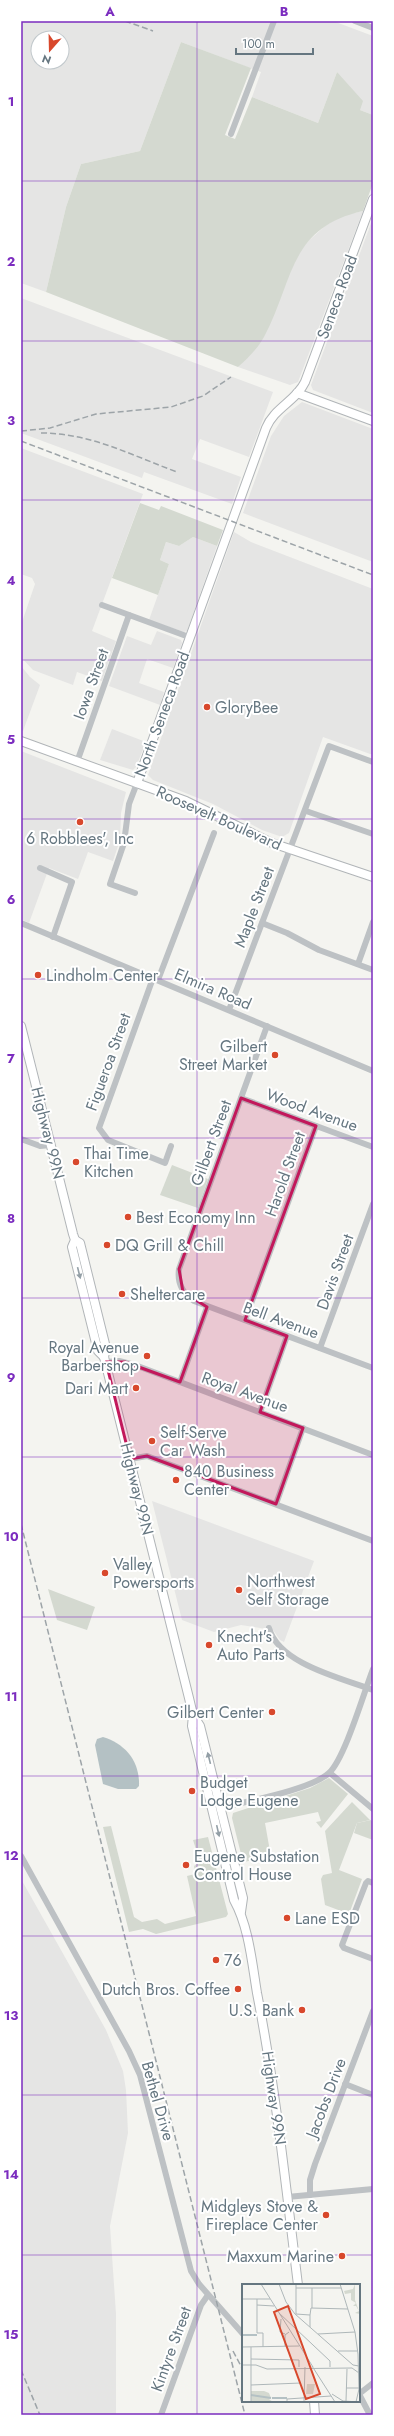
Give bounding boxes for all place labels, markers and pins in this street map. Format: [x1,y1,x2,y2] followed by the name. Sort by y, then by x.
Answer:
[215,696,278,719] place label: GloryBee
[202,702,212,712] marker: GloryBee
[75,817,85,827] marker: 6 Robblees', Inc
[26,827,134,850] place label: 6 Robblees', Inc
[46,964,159,987] place label: Lindholm Center
[33,970,43,980] marker: Lindholm Center
[179,1035,267,1076] place label: Gilbert Street Market
[270,1050,280,1060] marker: Gilbert Street Market
[84,1142,149,1183] place label: Thai Time Kitchen
[71,1157,81,1167] marker: Thai Time Kitchen
[136,1206,256,1229] place label: Best Economy Inn
[123,1212,133,1222] marker: Best Economy Inn
[115,1234,224,1257] place label: DQ Grill & Chill
[102,1240,112,1250] marker: DQ Grill & Chill
[130,1283,205,1306] place label: Sheltercare
[117,1289,127,1299] marker: Sheltercare
[48,1336,139,1377] place label: Royal Avenue Barbershop
[142,1351,152,1361] marker: Royal Avenue Barbershop
[65,1377,128,1400] place label: Dari Mart
[131,1383,141,1393] marker: Dari Mart
[160,1421,227,1462] place label: Self-Serve Car Wash
[147,1436,157,1446] marker: Self-Serve Car Wash
[184,1460,274,1501] place label: 840 Business Center
[171,1475,181,1485] marker: 840 Business Center
[113,1553,194,1594] place label: Valley Powersports
[100,1568,110,1578] marker: Valley Powersports
[247,1570,329,1611] place label: Northwest Self Storage
[234,1585,244,1595] marker: Northwest Self Storage
[217,1625,285,1666] place label: Knecht's Auto Parts
[204,1640,214,1650] marker: Knecht's Auto Parts
[167,1701,265,1724] place label: Gilbert Center
[267,1707,277,1717] marker: Gilbert Center
[200,1771,298,1812] place label: Budget Lodge Eugene
[187,1786,197,1796] marker: Budget Lodge Eugene
[194,1845,319,1886] place label: Eugene Substation Control House
[181,1860,191,1870] marker: Eugene Substation Control House
[295,1907,360,1930] place label: Lane ESD
[282,1913,292,1923] marker: Lane ESD
[224,1949,242,1972] place label: 76
[211,1955,221,1965] marker: 76
[102,1978,230,2001] place label: Dutch Bros. Coffee
[233,1984,243,1994] marker: Dutch Bros. Coffee
[229,1999,295,2022] place label: U.S. Bank
[297,2005,307,2015] marker: U.S. Bank
[201,2195,318,2236] place label: Midgleys Stove & Fireplace Center
[321,2210,331,2220] marker: Midgleys Stove & Fireplace Center
[227,2245,334,2268] place label: Maxxum Marine
[337,2251,347,2261] marker: Maxxum Marine

